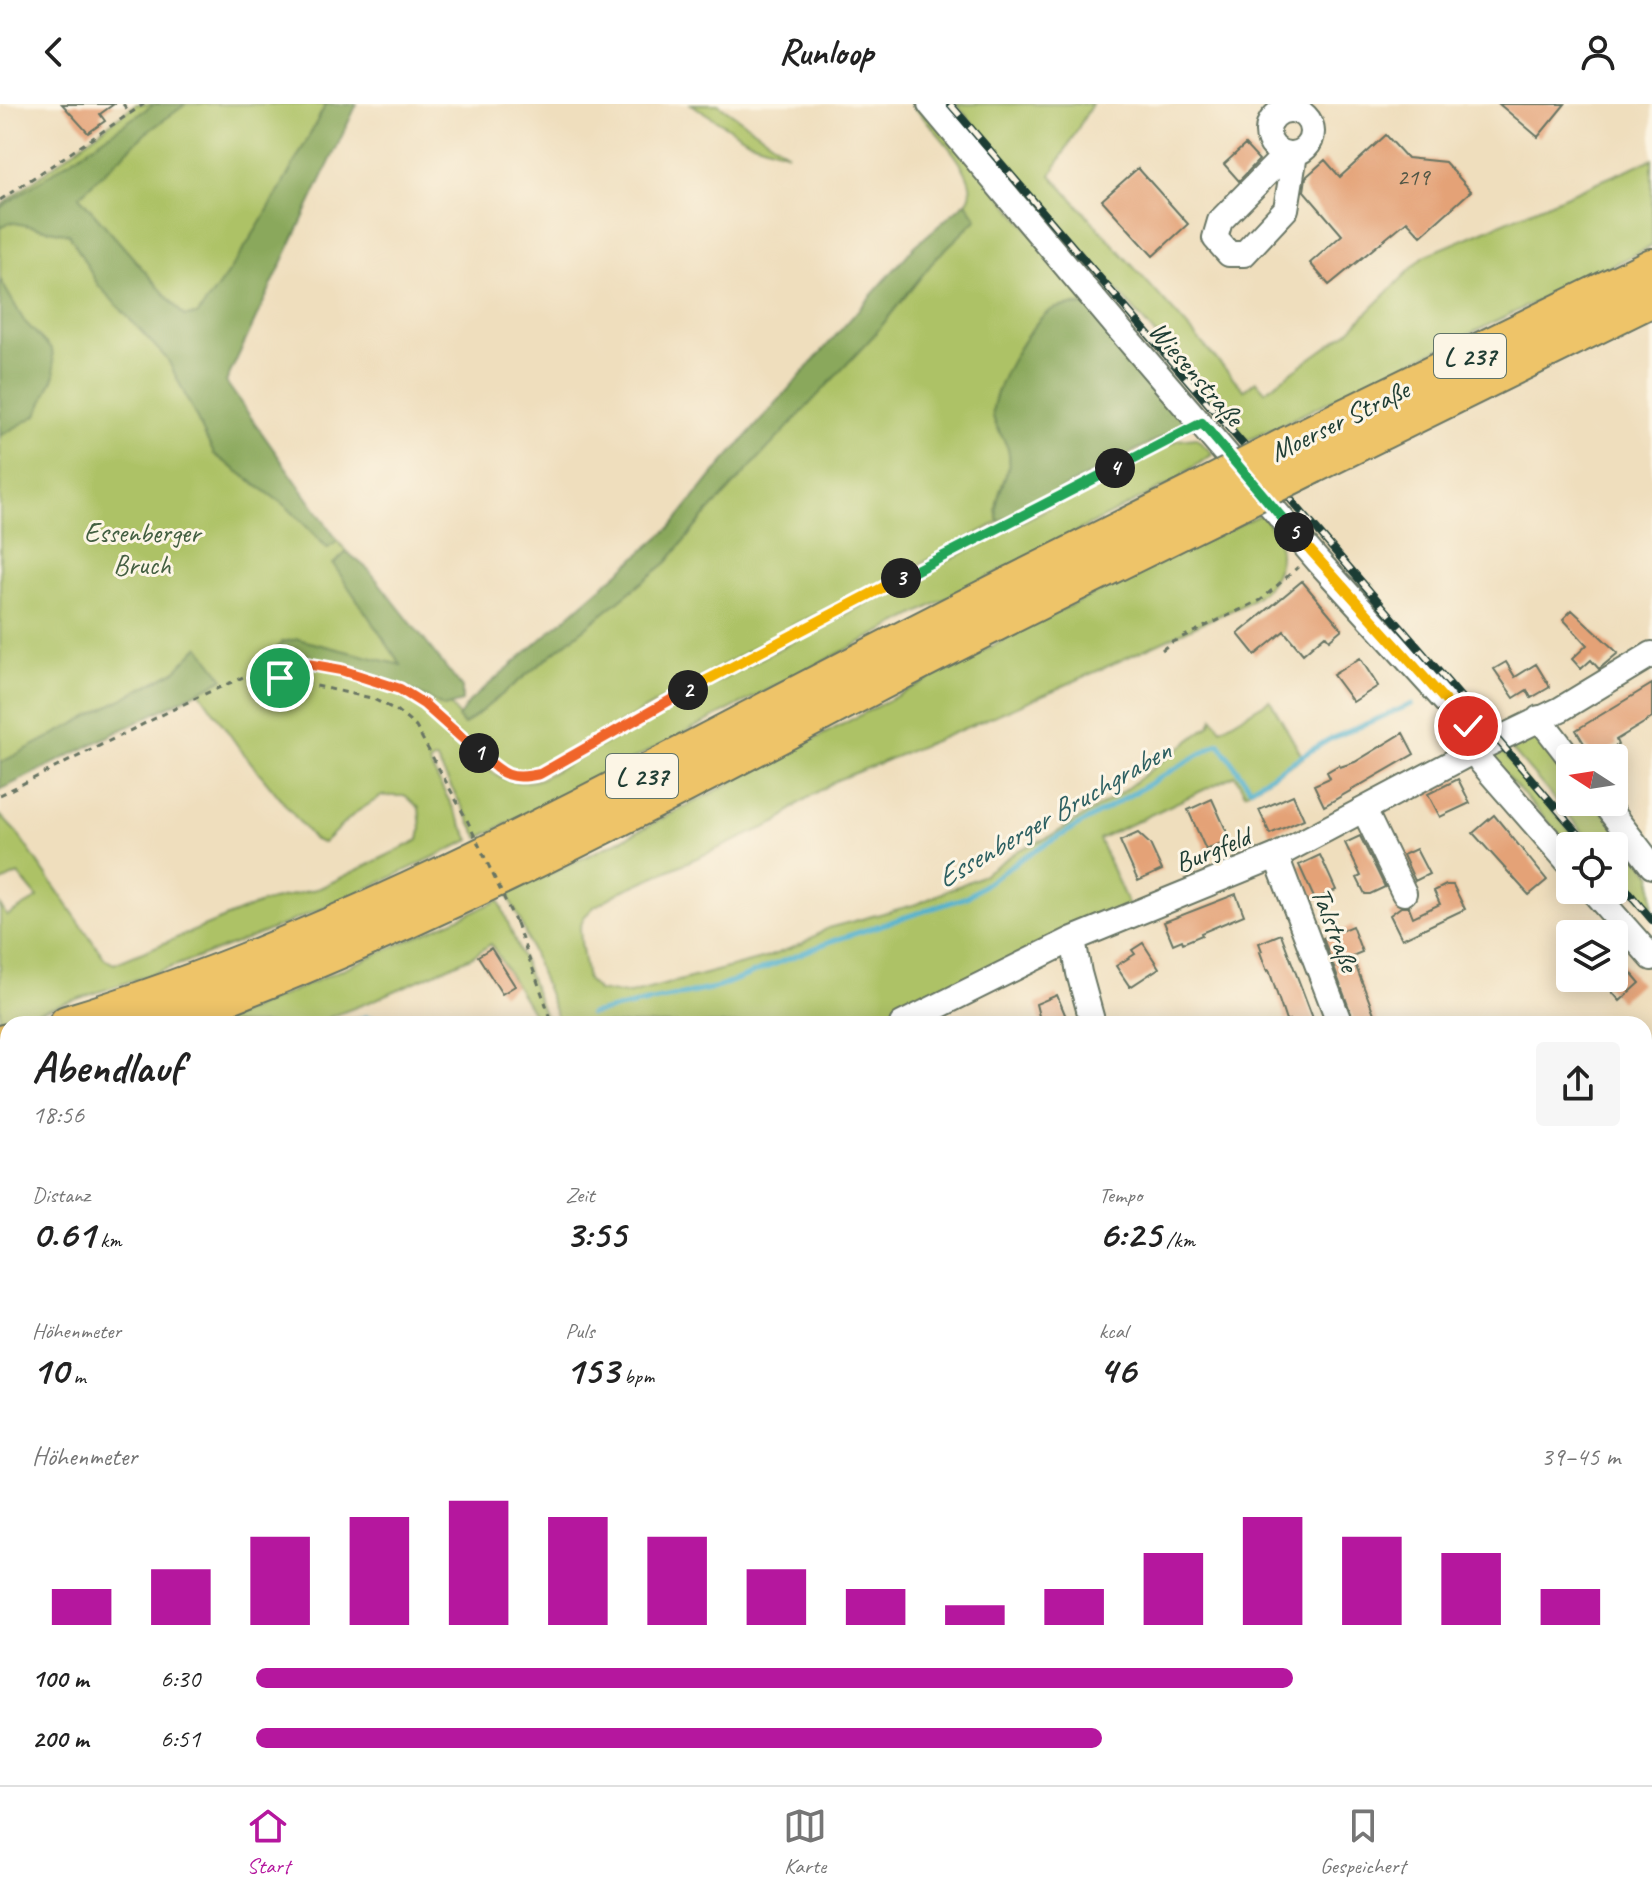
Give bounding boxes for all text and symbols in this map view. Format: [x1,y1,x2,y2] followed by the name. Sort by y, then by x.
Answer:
[779,29,873,75] text: Runloop
[32,30,76,74] icon: back
[1576,30,1620,74] icon: person
[1397,162,1431,192] house number: 219
[1141,314,1253,435] street label: Wiesenstraße
[1434,334,1506,378] road number: L 237
[1264,371,1416,469] street label: Moerser Straße
[1095,448,1135,488] pin: 4
[1110,454,1120,482] text: 4
[1274,512,1314,552] pin: 5
[84,515,203,582] park label: Essenberger Bruch
[1289,518,1299,546] text: 5
[881,558,921,598] pin: 3
[896,564,906,592] text: 3
[246,644,314,712] pin
[258,656,302,700] icon: arrive
[668,670,708,710] pin: 2
[683,676,693,704] text: 2
[1434,692,1502,760] pin
[1446,704,1490,748] icon: check
[929,730,1179,896] water label: Essenberger Bruchgraben
[459,733,499,773] pin: 1
[474,739,484,767] text: 1
[1556,744,1628,816] north arrow
[1556,744,1628,992] map controls
[606,754,678,798] road number: L 237
[1170,817,1259,880] street label: Burgfeld
[1556,832,1628,904] button: locate
[1303,882,1368,978] street label: Talstraße
[1556,920,1628,992] button: layers
[32,1040,182,1095] text: Abendlauf
[1536,1042,1620,1126] button: share
[32,1098,84,1131] text: 18:56
[32,1181,90,1209] text: Distanz
[565,1181,594,1209] text: Zeit
[1099,1181,1142,1209] text: Tempo
[32,1209,95,1259] text: 0.61
[565,1209,626,1259] text: 3:55
[1099,1209,1161,1259] text: 6:25
[95,1226,122,1254] text: km
[1161,1226,1195,1254] text: /km
[32,1317,121,1345] text: Höhenmeter
[565,1317,594,1345] text: Puls
[1099,1317,1128,1345] text: kcal
[32,1345,68,1395] text: 10
[565,1345,619,1395] text: 153
[1099,1345,1136,1395] text: 46
[68,1362,86,1390] text: m
[619,1362,654,1390] text: bpm
[32,1440,137,1473] text: Höhenmeter
[1541,1440,1620,1473] text: 39–45 m
[32,1662,88,1695] text: 100 m
[160,1662,200,1695] text: 6:30
[32,1722,88,1755] text: 200 m
[160,1722,200,1755] text: 6:51
[246,1804,290,1880] tab: Start
[783,1804,827,1880] tab: Karte
[1320,1804,1406,1880] tab: Gespeichert

